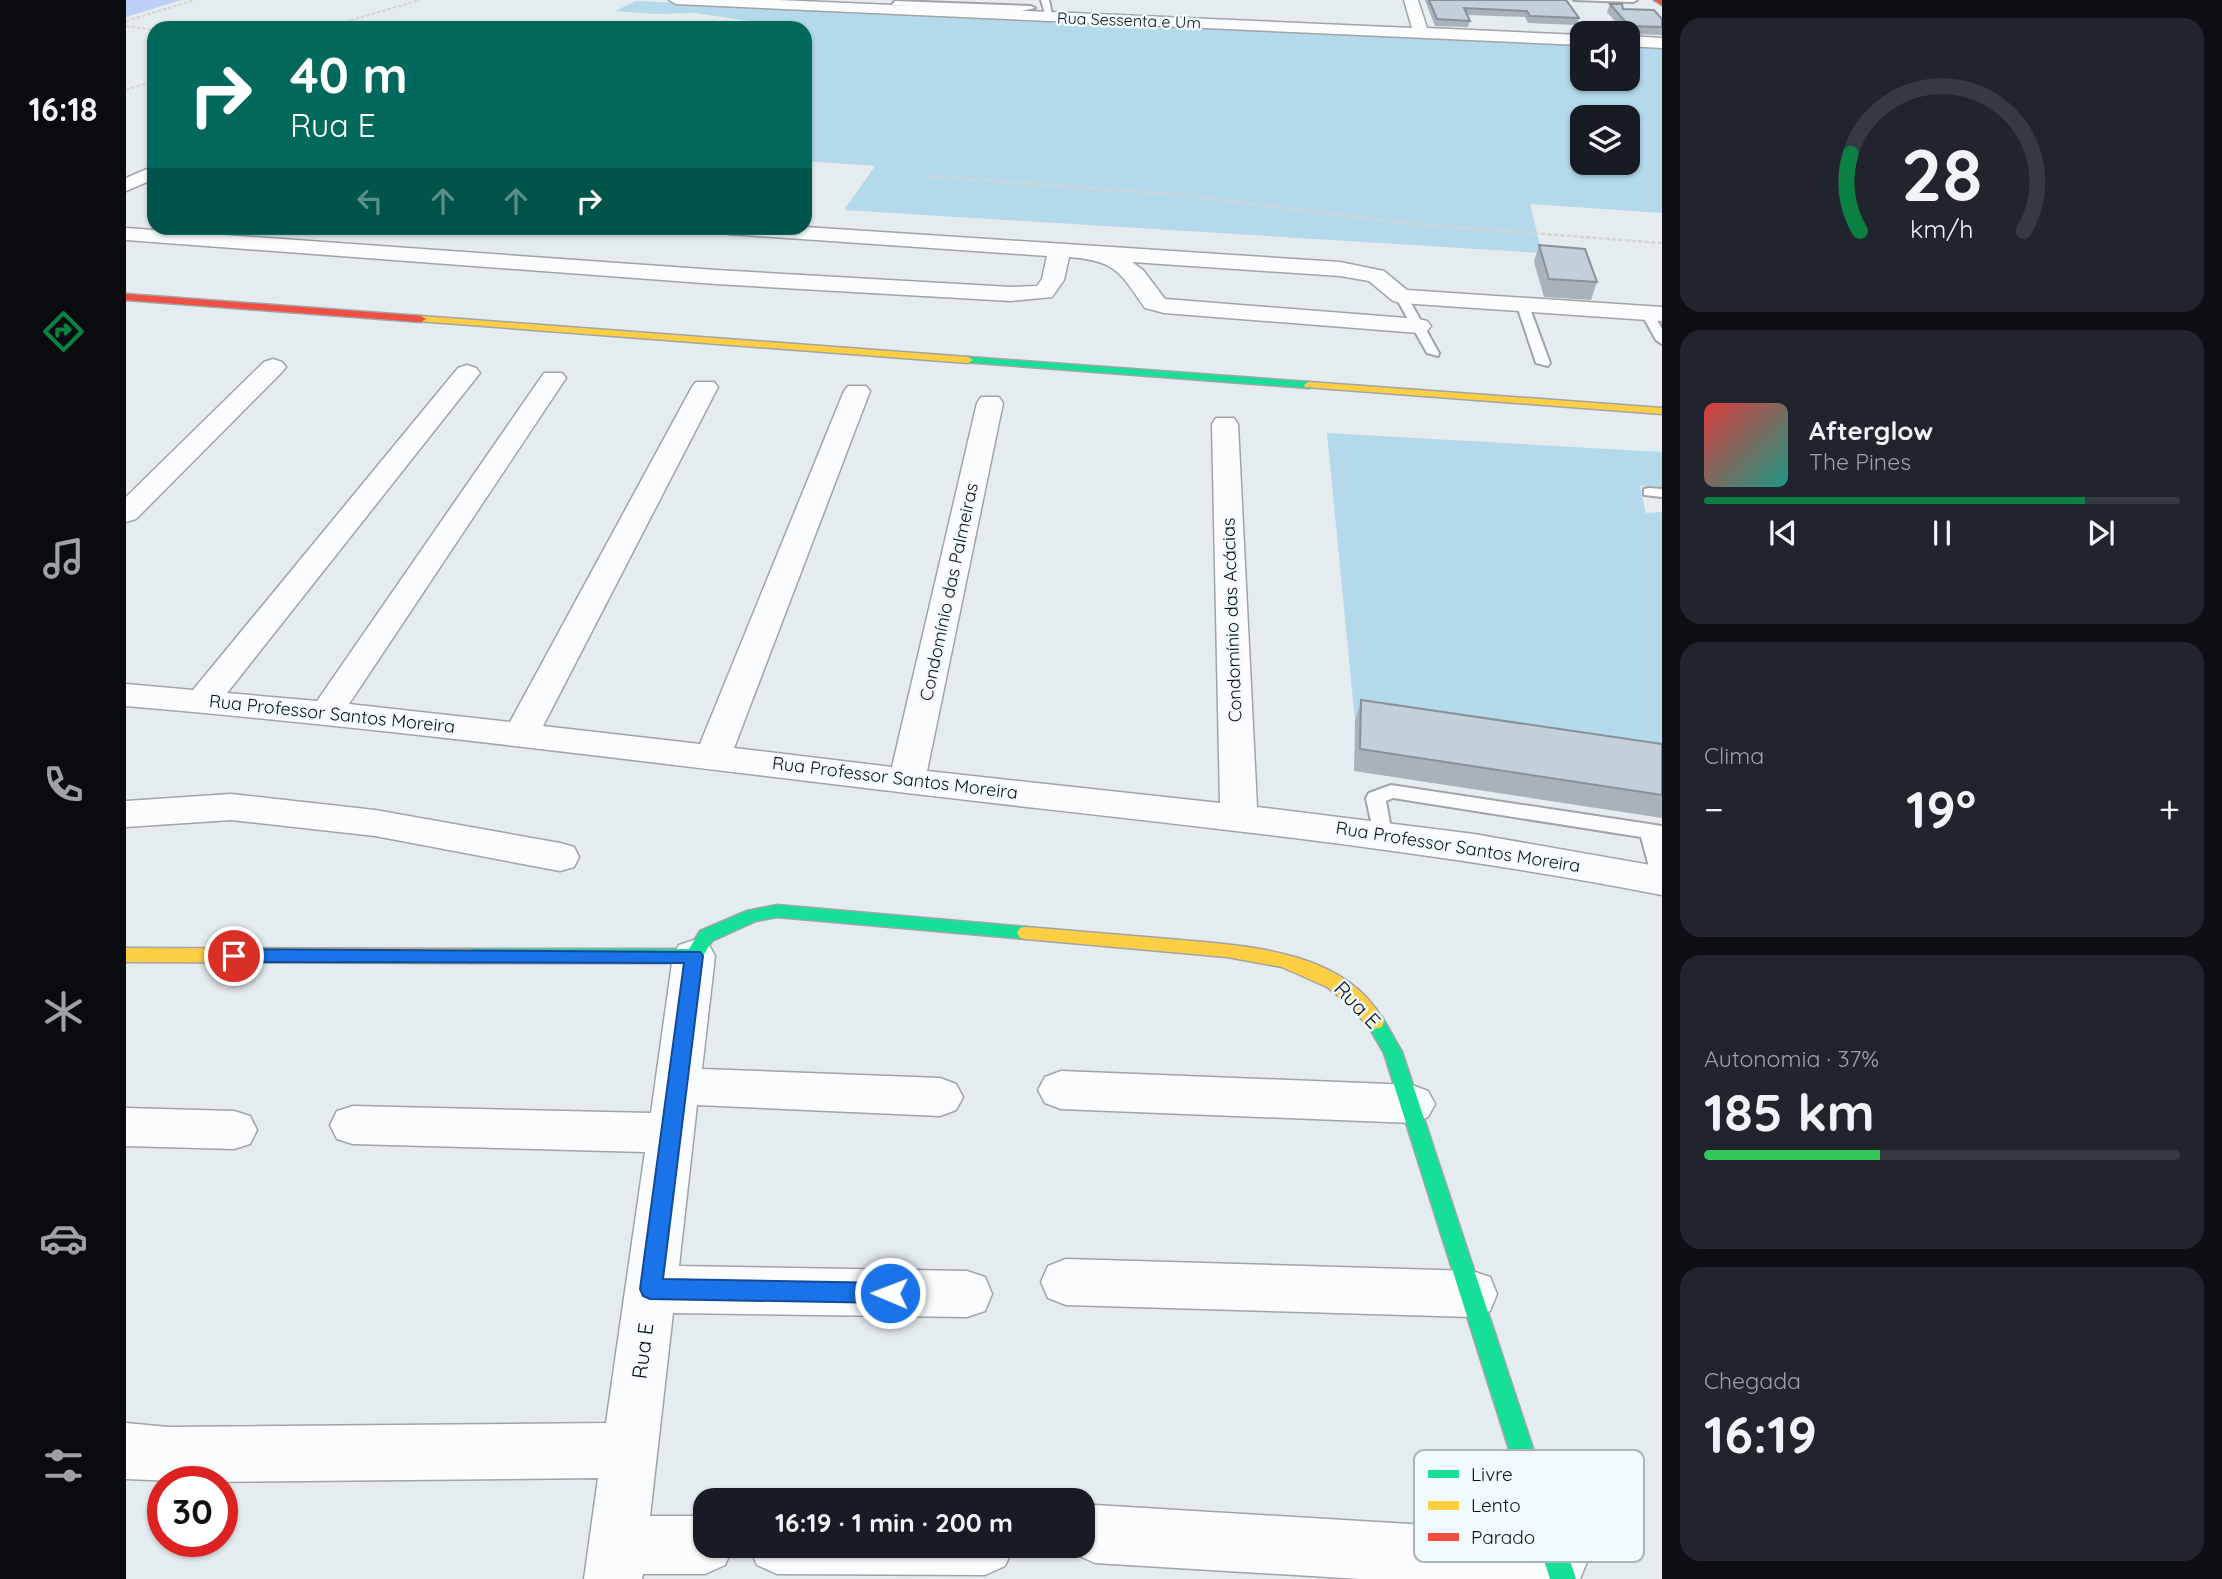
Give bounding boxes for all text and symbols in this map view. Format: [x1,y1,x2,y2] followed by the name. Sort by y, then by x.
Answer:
[1057,7,1201,33] street label: Rua Sessenta e Um
[1570,21,1640,175] map controls
[1570,21,1640,91] button: sound
[290,44,408,105] text: 40 m
[175,49,266,140] icon: right
[29,89,97,129] text: 16:18
[290,105,376,145] text: Rua E
[1570,105,1640,175] button: layers
[1901,128,1983,219] text: 28
[351,182,389,220] icon: left
[424,182,462,220] icon: ahead
[497,182,535,220] icon: ahead
[570,182,608,220] icon: right
[1910,213,1974,244] text: km/h
[39,307,88,356] icon: directions
[1809,414,1933,447] text: Afterglow
[1809,447,1911,476] text: The Pines
[914,481,983,703] street label: Condomínio das Palmeiras
[1764,514,1802,552] icon: previous
[1923,514,1961,552] icon: pause
[2082,514,2120,552] icon: next
[1216,517,1247,723] street label: Condomínio das Acácias
[39,534,88,583] icon: music
[208,689,456,738] street label: Rua Professor Santos Moreira
[1704,741,1764,770] text: Clima
[771,751,1019,804] street label: Rua Professor Santos Moreira
[39,760,88,809] icon: phone
[1906,776,1976,841] text: 19°
[1704,785,1724,833] text: −
[2159,785,2180,833] text: +
[1334,816,1582,877] street label: Rua Professor Santos Moreira
[204,926,264,986] pin
[215,937,253,975] icon: arrive
[1329,975,1387,1034] street label: Rua E
[39,987,88,1036] icon: climate
[1704,1044,1879,1073] text: Autonomia · 37%
[1704,1079,1875,1144] text: 185 km
[39,1214,88,1263] icon: car
[853,1256,927,1330] position arrow
[626,1321,658,1380] street label: Rua E
[1704,1366,1801,1395] text: Chegada
[1704,1401,1817,1466] text: 16:19
[39,1441,88,1490] icon: filters
[1414,1450,1644,1562] legend
[1471,1462,1513,1486] text: Livre
[147,1466,238,1557] speed limit sign: 30
[1471,1493,1521,1517] text: Lento
[775,1506,1013,1539] text: 16:19 · 1 min · 200 m
[1471,1525,1535,1549] text: Parado

